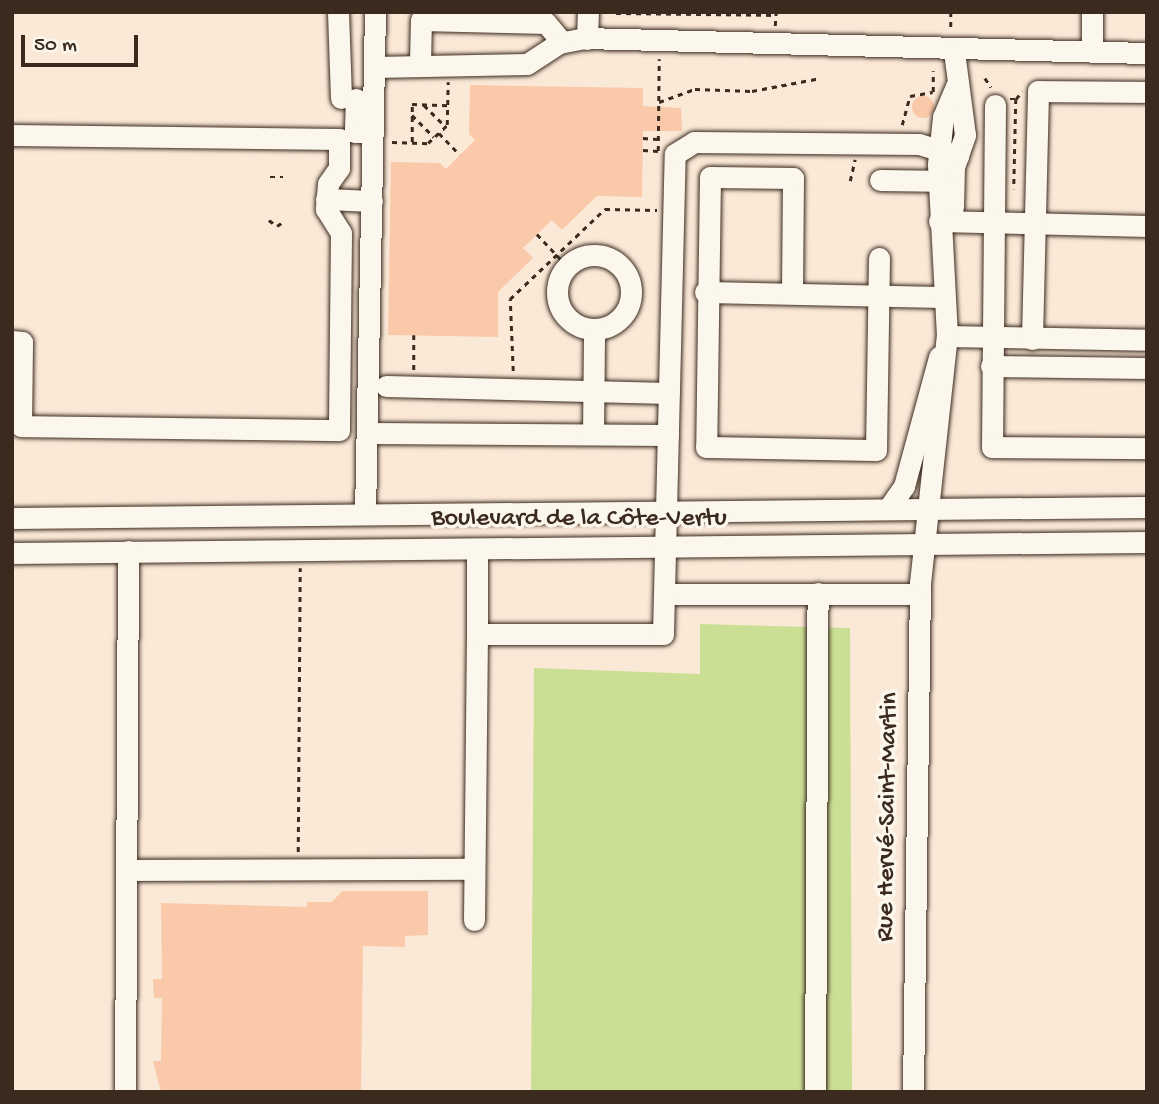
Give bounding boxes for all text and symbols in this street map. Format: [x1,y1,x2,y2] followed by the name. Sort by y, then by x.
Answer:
[24,21,142,65] scale bar
[34,34,77,59] text: 50 m
[431,504,727,536] street label: Boulevard de la Côte-Vertu
[871,692,907,942] street label: Rue Hervé-Saint-Martin

